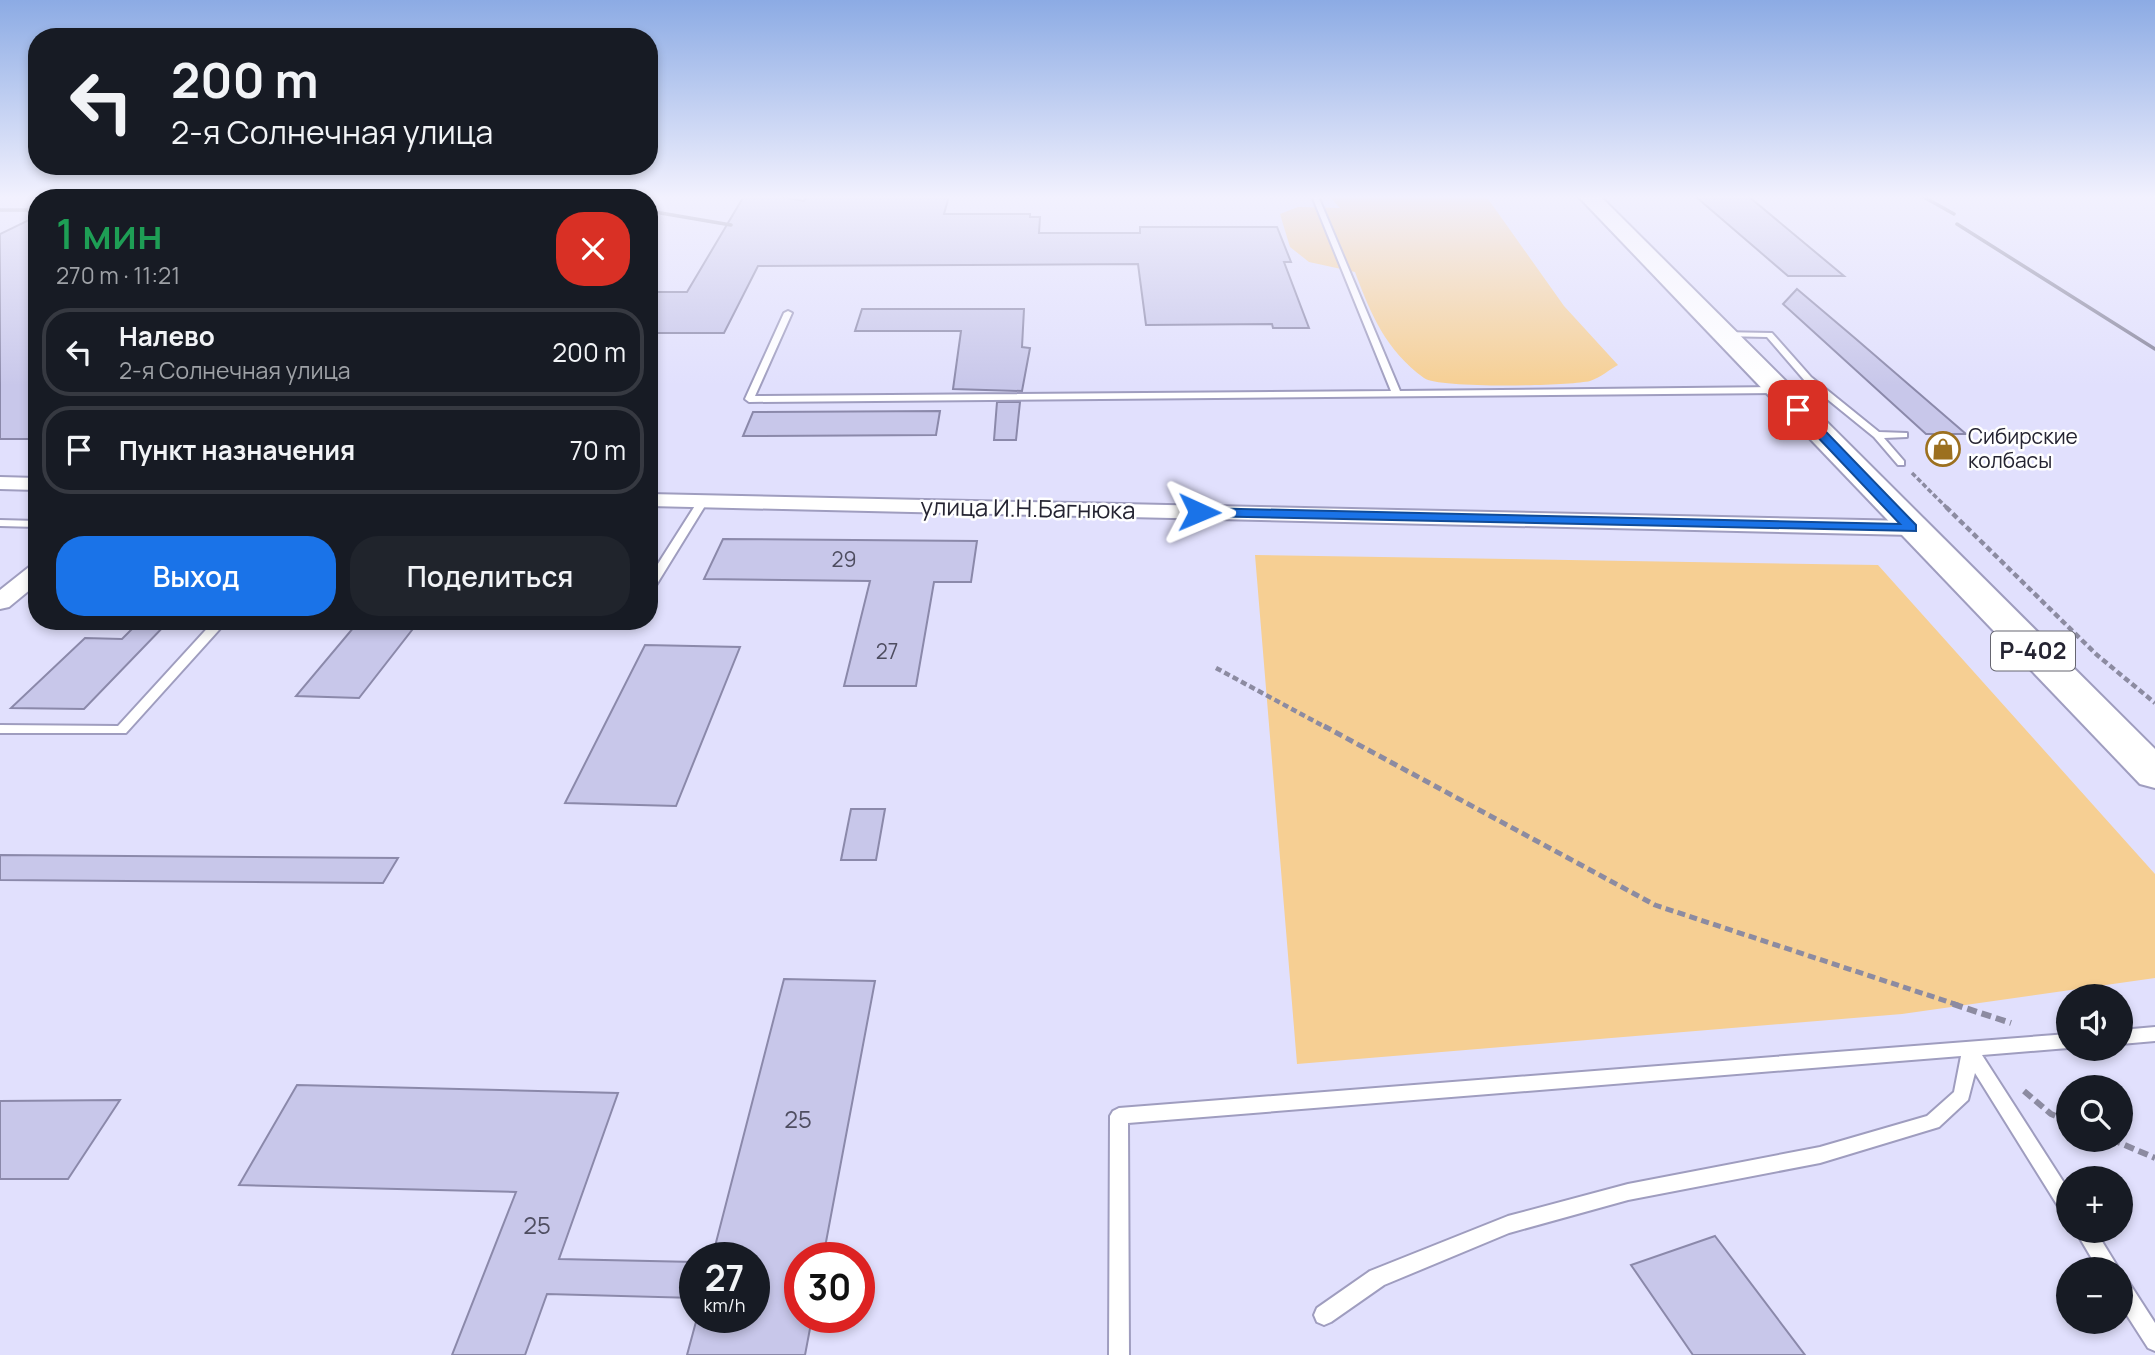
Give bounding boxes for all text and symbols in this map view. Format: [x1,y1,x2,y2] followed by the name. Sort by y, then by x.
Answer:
[171,46,319,113] text: 200 m
[56,56,147,147] icon: left
[171,110,493,154] text: 2-я Солнечная улица
[56,204,163,262] text: 1 мин
[556,212,630,286] button: close
[56,259,180,291] text: 270 m · 11:21
[119,318,215,354] text: Налево
[60,333,98,371] icon: left
[552,334,626,370] text: 200 m
[119,354,351,386] text: 2-я Солнечная улица
[1768,380,1828,440] pin
[1779,391,1817,429] icon: arrive
[1968,422,2078,474] place label: Сибирские колбасы
[1924,430,1962,468] shop icon: Сибирские колбасы
[60,431,98,469] icon: arrive
[119,432,355,468] text: Пункт назначения
[570,432,626,468] text: 70 m
[1162,475,1236,549] position arrow
[920,489,1136,526] street label: улица И.Н.Багнюка
[56,536,336,616] button: Выход
[350,536,630,616] button: Поделиться
[831,545,857,573] house number: 29
[1991,632,2075,670] road number: Р-402
[876,637,898,665] house number: 27
[2056,984,2133,1334] map controls
[2056,984,2133,1061] button: sound
[2056,1075,2133,1152] button: search
[784,1102,812,1135] house number: 25
[2056,1166,2133,1243] button: +
[523,1208,551,1241] house number: 25
[784,1242,875,1333] speed limit sign: 30
[705,1254,744,1302] text: 27
[2056,1257,2133,1334] button: −
[704,1293,745,1317] text: km/h

